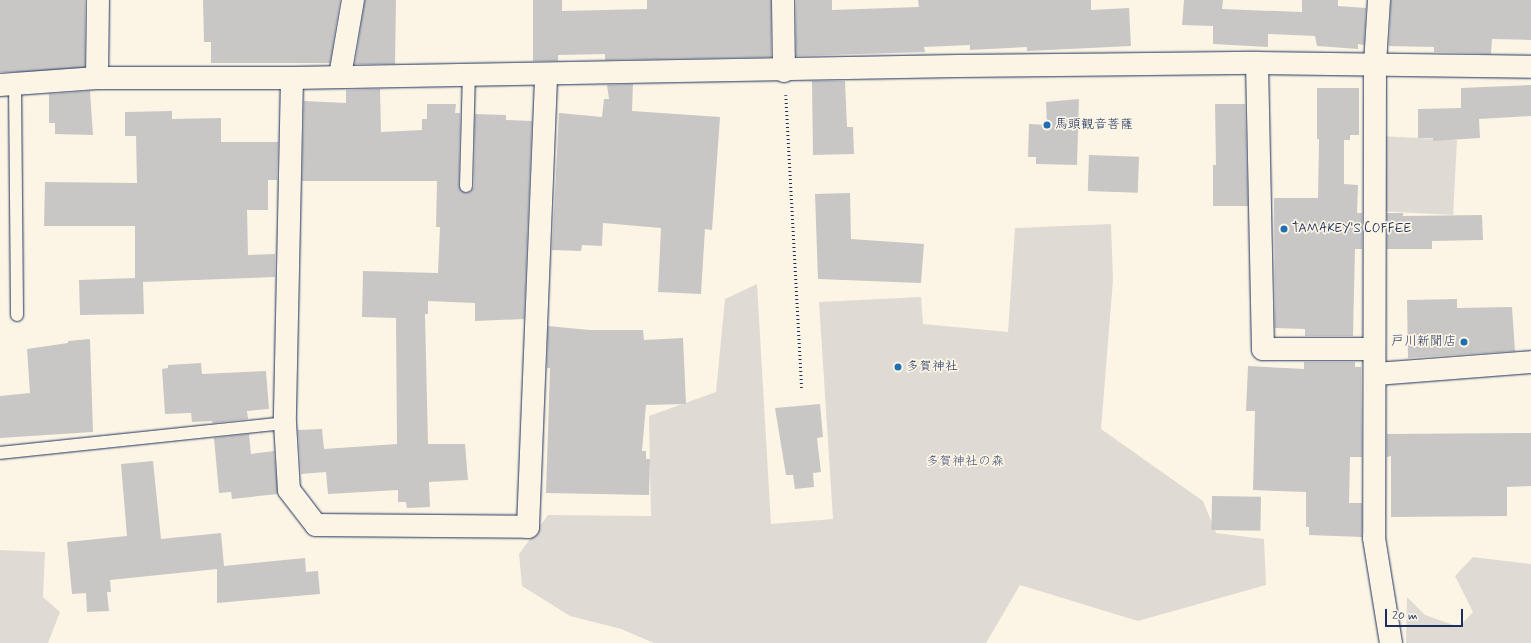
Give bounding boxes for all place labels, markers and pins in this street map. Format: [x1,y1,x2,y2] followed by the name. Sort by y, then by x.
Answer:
[1055,117,1133,133] place label: 馬頭観音菩薩
[1042,120,1052,130] marker: 馬頭観音菩薩
[1292,221,1413,237] place label: TAMAKEY'S COFFEE
[1279,224,1289,234] marker: TAMAKEY'S COFFEE
[1391,334,1456,350] place label: 戸川新聞店
[1459,337,1469,347] marker: 戸川新聞店
[906,359,958,375] place label: 多賀神社
[893,362,903,372] marker: 多賀神社

